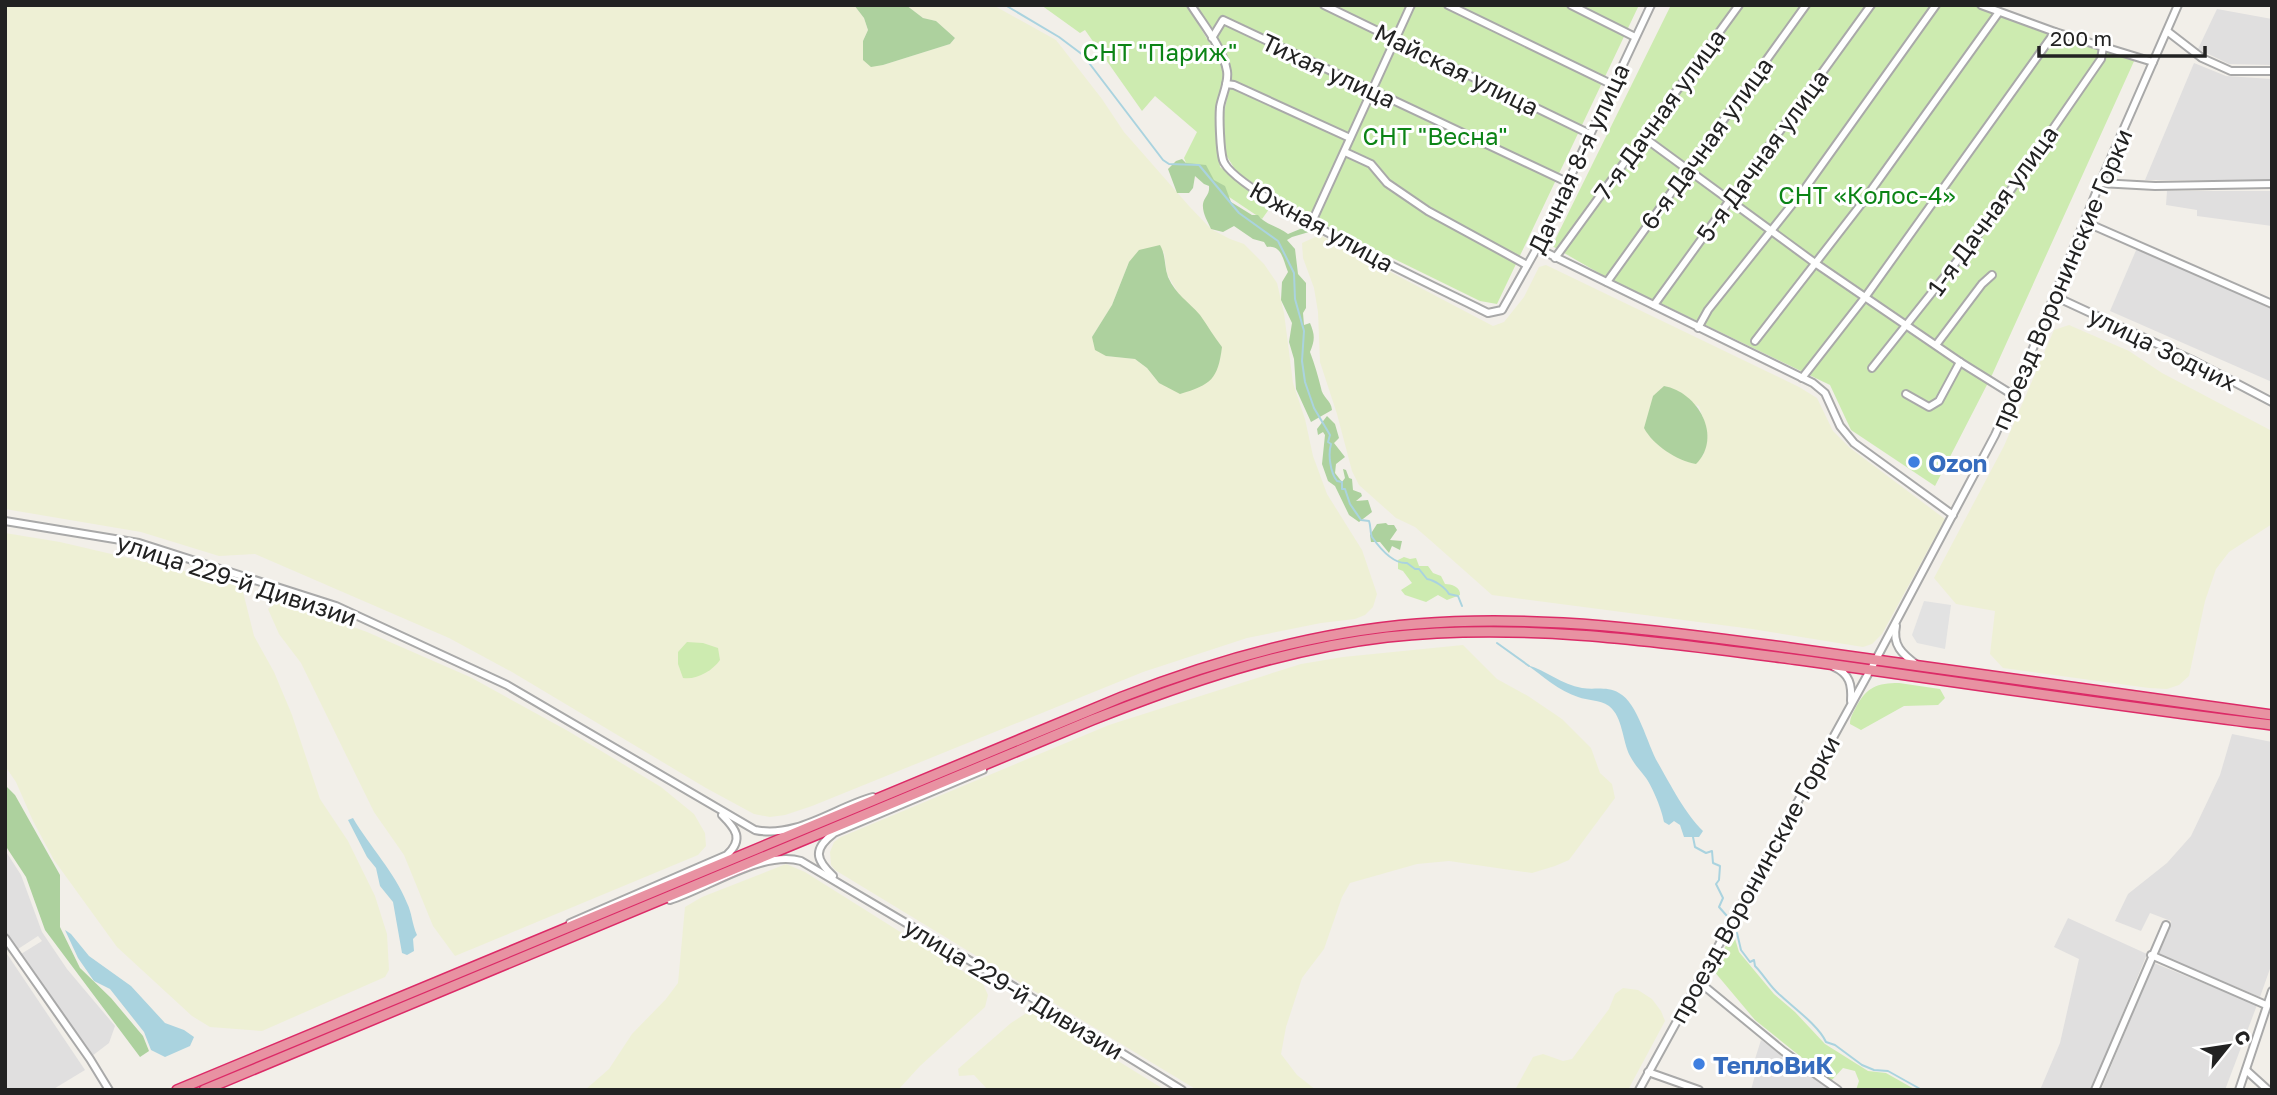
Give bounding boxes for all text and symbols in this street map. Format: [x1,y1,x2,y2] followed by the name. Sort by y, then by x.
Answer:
[2039,14,2205,58] scale bar
[1370,17,1544,121] street label: Майская улица
[1587,23,1731,205] street label: 7-я Дачная улица
[2050,25,2112,51] text: 200 m
[1258,26,1400,114] street label: Тихая улица
[1083,37,1237,66] park label: СНТ "Париж"
[1634,51,1778,235] street label: 6-я Дачная улица
[1521,59,1635,257] street label: Дачная 8-я улица
[1690,63,1834,247] street label: 5-я Дачная улица
[1921,119,2063,301] street label: 1-я Дачная улица
[1362,121,1508,150] park label: СНТ "Весна"
[1984,124,2138,434] street label: проезд Воронинские Горки
[1245,175,1399,277] street label: Южная улица
[1778,180,1956,209] park label: СНТ «Колос-4»
[2084,300,2242,396] street label: улица Зодчих
[1928,448,1987,477] place label: Ozon
[1906,454,1922,470] marker: Ozon
[113,526,361,632] street label: улица 229-й Дивизии
[1663,730,1845,1028] street label: проезд Воронинские Горки
[899,911,1129,1065] street label: улица 229-й Дивизии
[2193,1011,2263,1081] north arrow
[2230,1026,2256,1049] text: С
[1713,1050,1833,1079] place label: ТеплоВиК
[1691,1056,1707,1072] marker: ТеплоВиК

